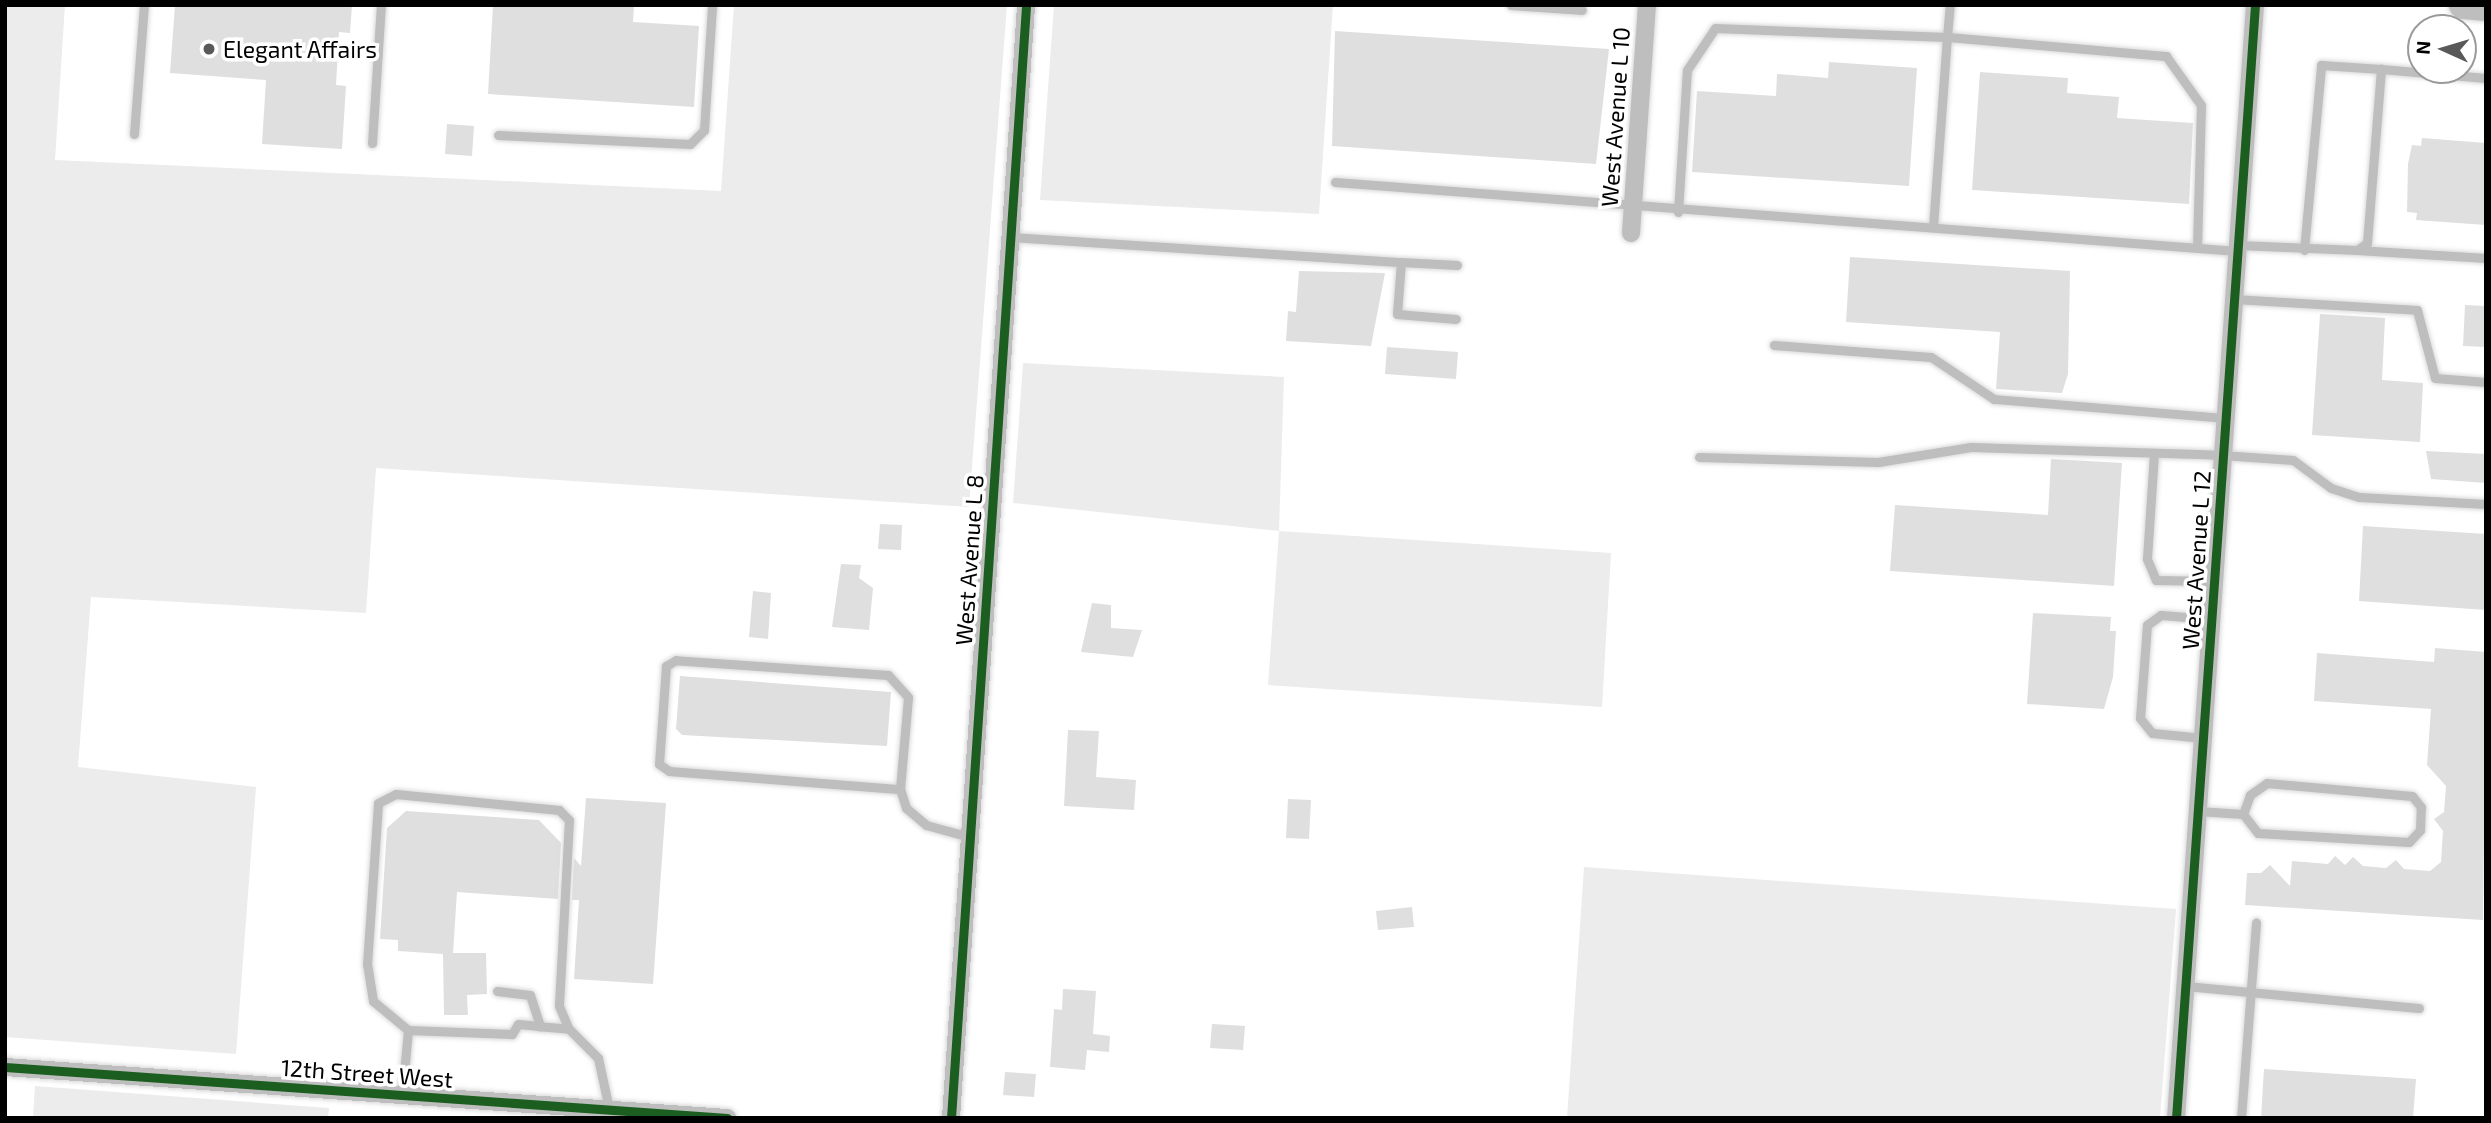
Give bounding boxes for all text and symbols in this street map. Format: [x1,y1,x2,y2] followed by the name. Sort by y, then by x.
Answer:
[2407,14,2477,84] north arrow
[1595,26,1635,208] street label: West Avenue L 10
[223,35,377,63] place label: Elegant Affairs
[2411,40,2434,55] text: N
[201,41,217,57] marker: Elegant Affairs
[2176,469,2216,651] street label: West Avenue L 12
[949,473,989,647] street label: West Avenue L 8
[280,1053,454,1093] street label: 12th Street West

